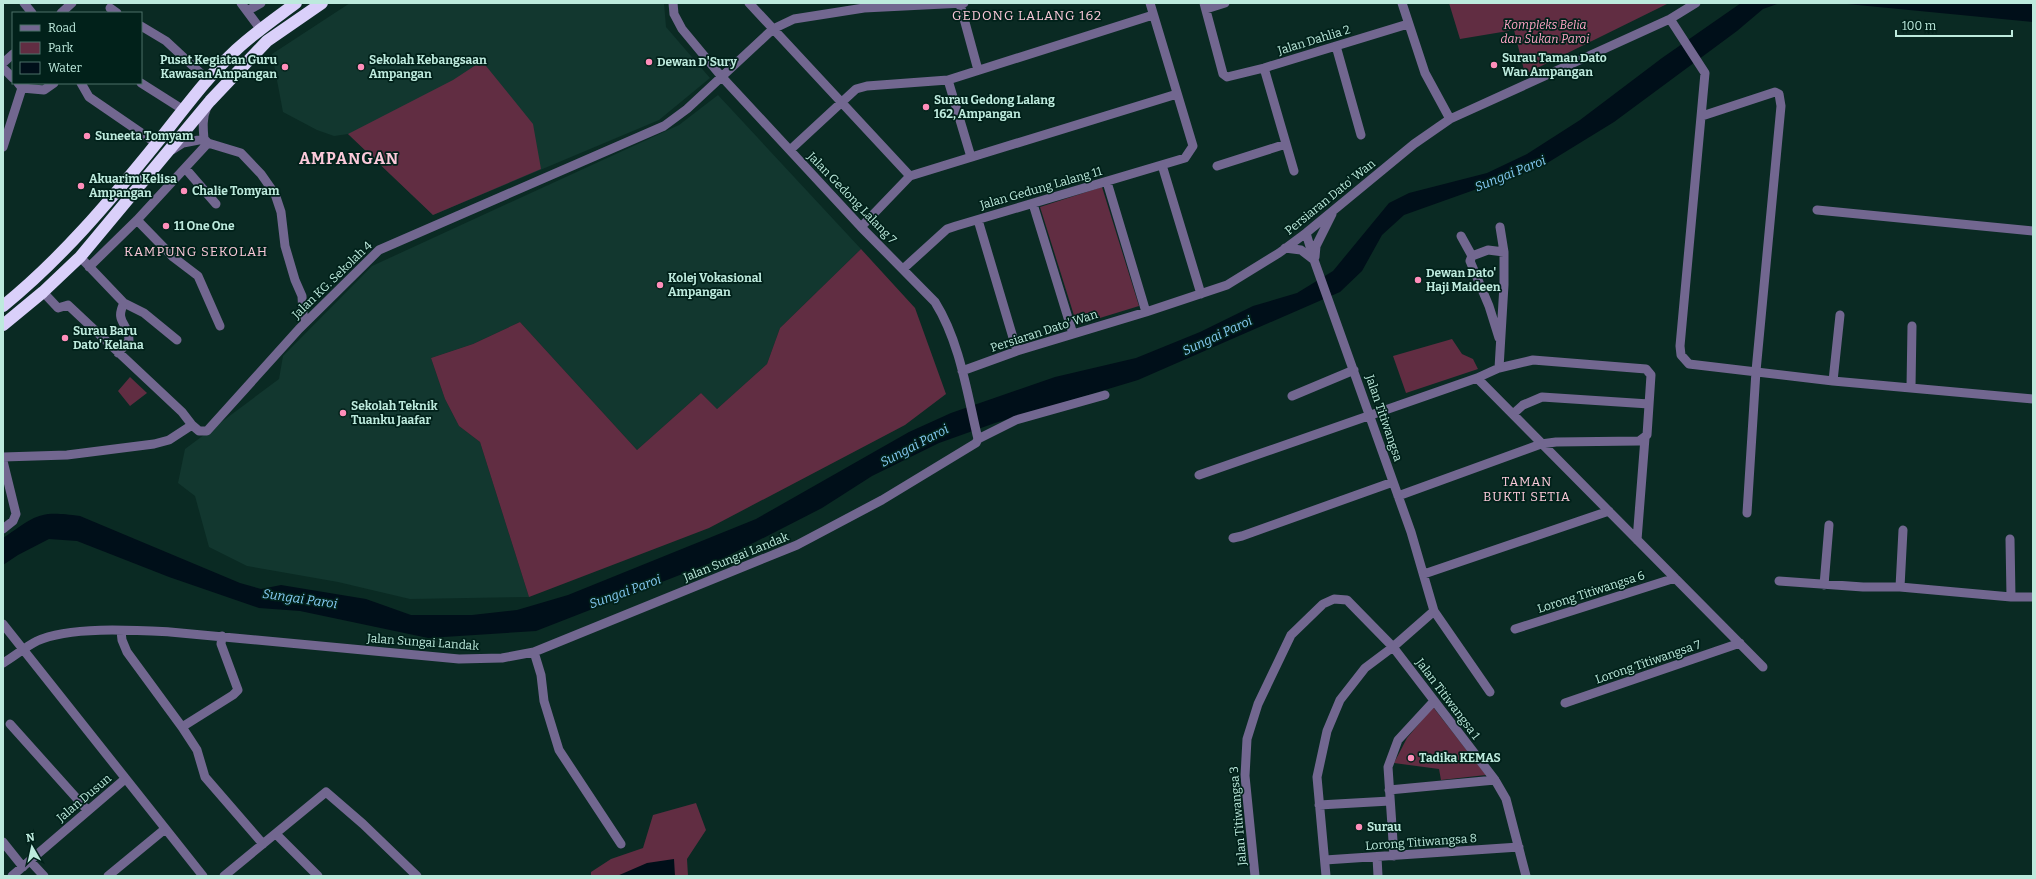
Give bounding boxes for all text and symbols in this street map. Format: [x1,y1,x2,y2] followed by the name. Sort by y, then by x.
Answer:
[952,8,1102,23] district label: GEDONG LALANG 162
[12,12,142,84] legend
[1896,12,2012,38] scale bar
[1501,18,1590,46] park label: Kompleks Belia dan Sukan Paroi
[1902,19,1937,33] text: 100 m
[48,21,76,35] text: Road
[1275,22,1352,58] street label: Jalan Dahlia 2
[48,41,74,55] text: Park
[1502,51,1607,79] place label: Surau Taman Dato Wan Ampangan
[160,53,277,81] place label: Pusat Kegiatan Guru Kawasan Ampangan
[369,53,487,81] place label: Sekolah Kebangsaan Ampangan
[657,55,737,69] place label: Dewan D'Sury
[644,57,654,67] marker: Dewan D'Sury
[1489,60,1499,70] marker: Surau Taman Dato Wan Ampangan
[48,61,83,75] text: Water
[280,62,290,72] marker: Pusat Kegiatan Guru Kawasan Ampangan
[356,62,366,72] marker: Sekolah Kebangsaan Ampangan
[934,93,1055,121] place label: Surau Gedong Lalang 162, Ampangan
[921,102,931,112] marker: Surau Gedong Lalang 162, Ampangan
[95,129,194,143] place label: Suneeta Tomyam
[82,131,92,141] marker: Suneeta Tomyam
[299,149,399,168] district label: AMPANGAN
[804,149,899,247] street label: Jalan Gedong Lalang 7
[1472,152,1548,195] water label: Sungai Paroi
[1282,156,1378,238] street label: Persiaran Dato' Wan
[977,164,1104,212] street label: Jalan Gedung Lalang 11
[89,172,177,200] place label: Akuarim Kelisa Ampangan
[76,181,86,191] marker: Akuarim Kelisa Ampangan
[192,184,280,198] place label: Chalie Tomyam
[179,186,189,196] marker: Chalie Tomyam
[174,219,235,233] place label: 11 One One
[161,221,171,231] marker: 11 One One
[289,238,375,322] street label: Jalan KG. Sekolah 4
[124,244,268,259] district label: KAMPUNG SEKOLAH
[1426,266,1501,295] place label: Dewan Dato' Haji Maideen
[668,271,762,299] place label: Kolej Vokasional Ampangan
[1413,275,1423,285] marker: Dewan Dato' Haji Maideen
[655,280,665,290] marker: Kolej Vokasional Ampangan
[989,307,1100,355] street label: Persiaran Dato' Wan
[1180,313,1255,358] water label: Sungai Paroi
[73,324,144,352] place label: Surau Baru Dato' Kelana
[60,333,70,343] marker: Surau Baru Dato' Kelana
[1362,372,1406,463] street label: Jalan Titiwangsa
[351,399,439,427] place label: Sekolah Teknik Tuanku Jaafar
[338,408,348,418] marker: Sekolah Teknik Tuanku Jaafar
[877,421,951,470] water label: Sungai Paroi
[1483,474,1571,504] district label: TAMAN BUKTI SETIA
[680,529,791,585] street label: Jalan Sungai Landak
[1536,568,1646,616] street label: Lorong Titiwangsa 6
[587,571,663,611] water label: Sungai Paroi
[262,586,339,611] water label: Sungai Paroi
[366,631,480,653] street label: Jalan Sungai Landak
[1593,637,1703,687] street label: Lorong Titiwangsa 7
[1412,655,1483,742] street label: Jalan Titiwangsa 1
[1419,751,1501,765] place label: Tadika KEMAS
[1406,753,1416,763] marker: Tadika KEMAS
[1227,766,1249,867] street label: Jalan Titiwangsa 3
[53,771,114,825] street label: Jalan Dusun
[1367,820,1402,834] place label: Surau
[1354,822,1364,832] marker: Surau
[12,827,52,867] north arrow
[25,830,36,845] text: N
[1365,831,1477,853] street label: Lorong Titiwangsa 8

